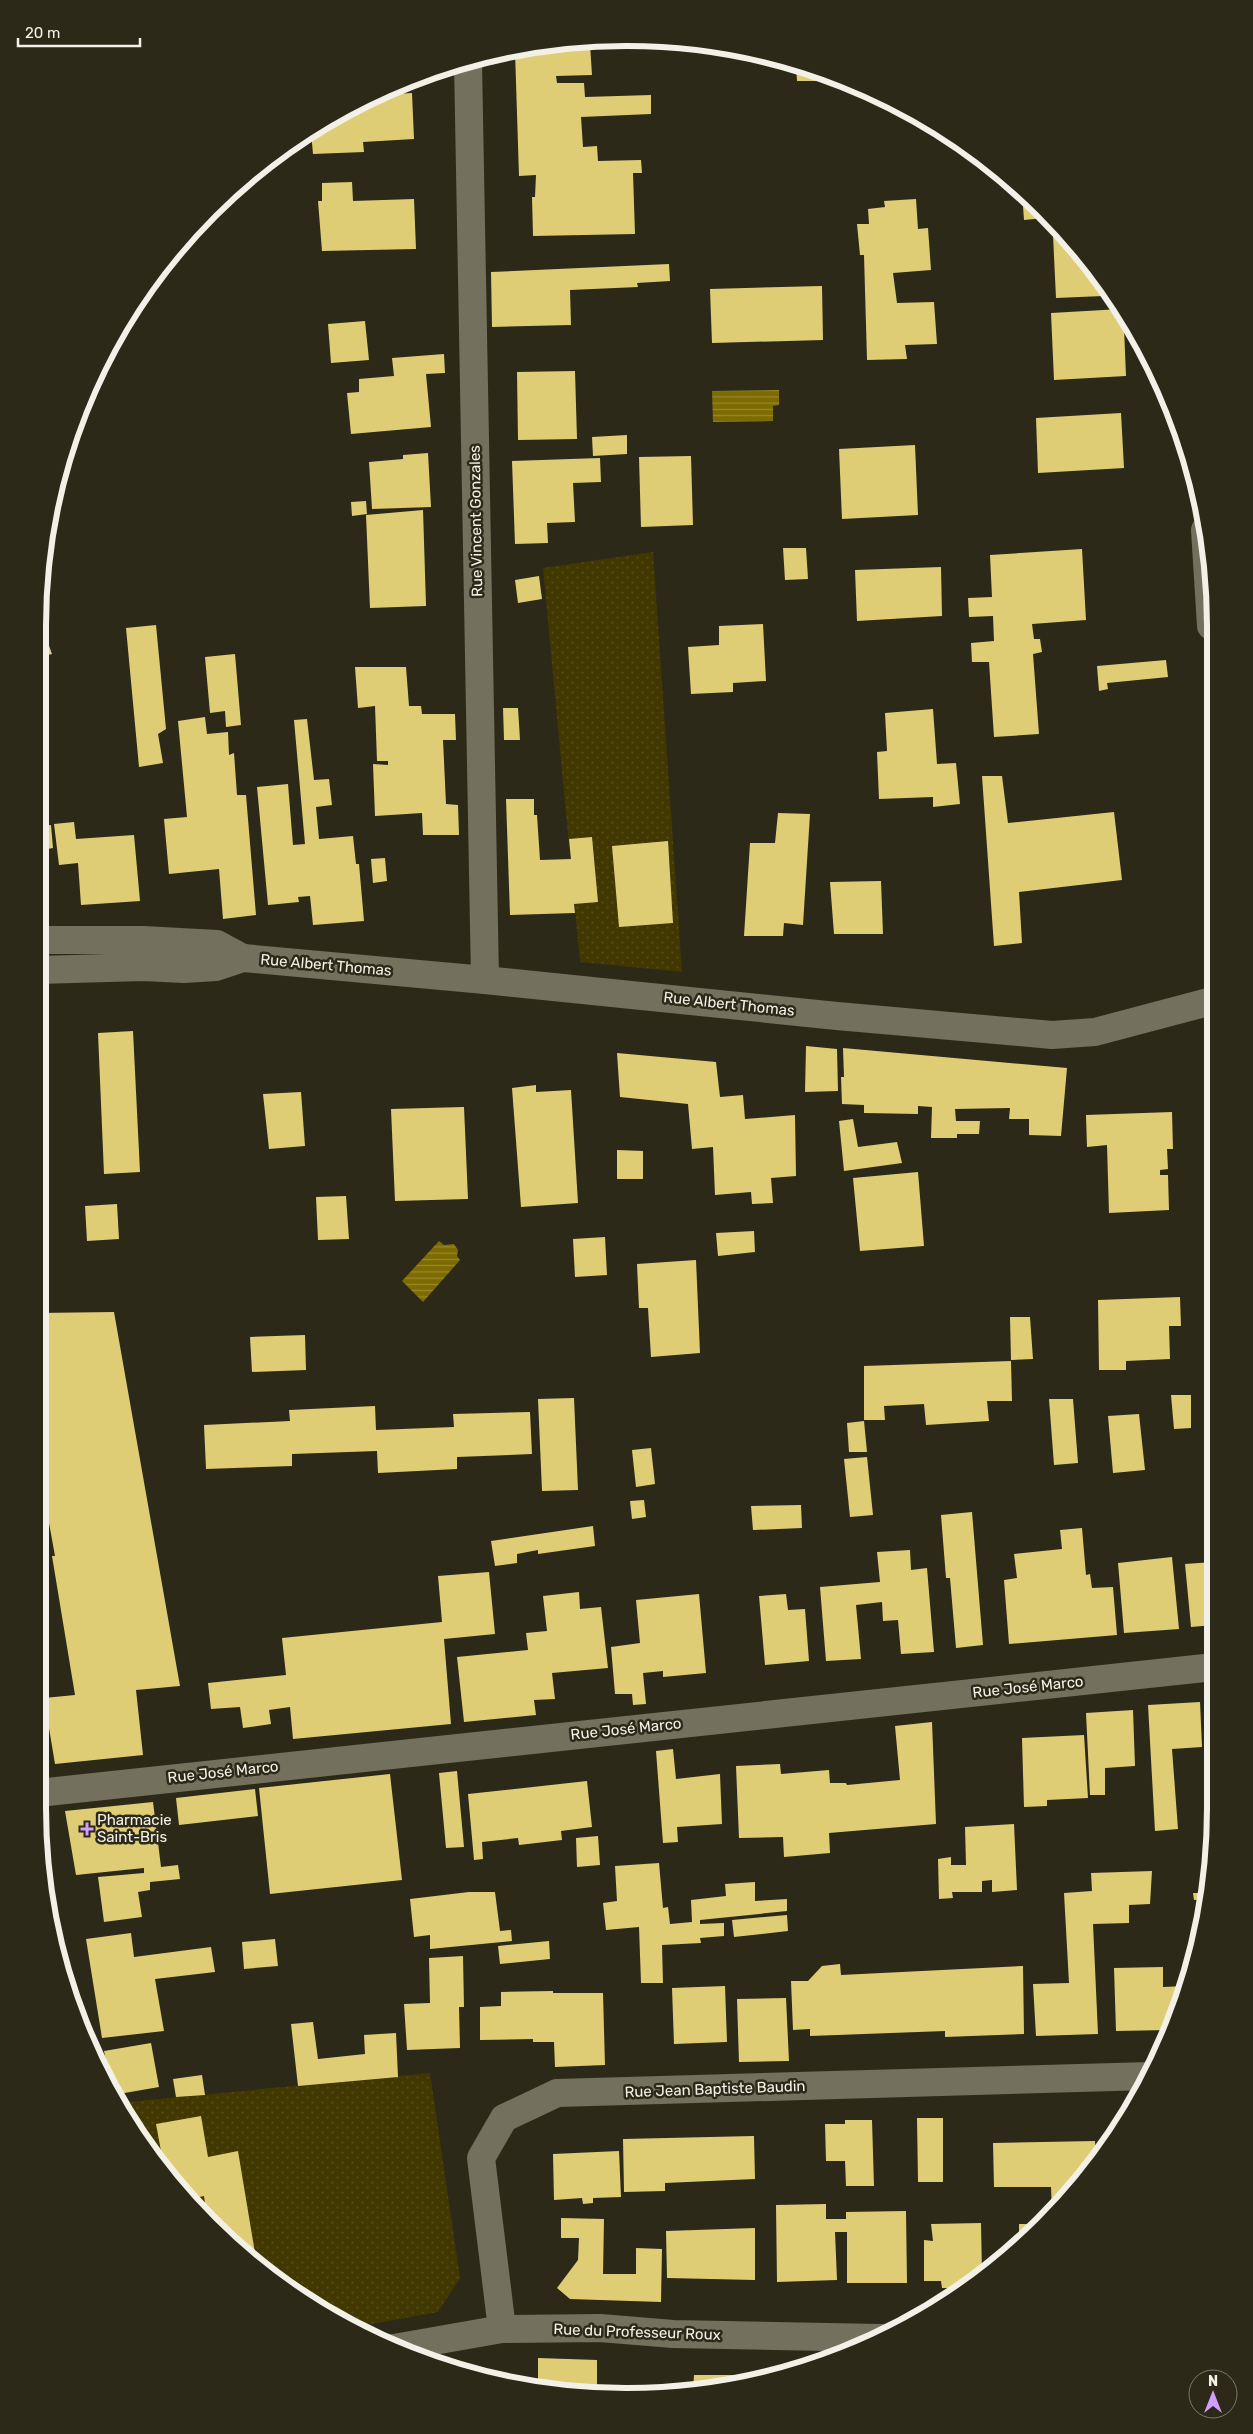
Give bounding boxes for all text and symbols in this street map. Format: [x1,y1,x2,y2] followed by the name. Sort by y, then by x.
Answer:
[18,15,140,47] scale bar
[25,24,60,42] text: 20 m
[466,445,486,597] street label: Rue Vincent Gonzales
[260,950,393,980] street label: Rue Albert Thomas
[663,988,796,1020] street label: Rue Albert Thomas
[972,1672,1084,1702] street label: Rue José Marco
[570,1714,682,1744] street label: Rue José Marco
[167,1757,279,1787] street label: Rue José Marco
[97,1811,172,1846] place label: Pharmacie Saint-Bris
[81,1823,93,1835] marker: Pharmacie Saint-Bris
[624,2077,806,2101] street label: Rue Jean Baptiste Baudin
[553,2320,721,2344] street label: Rue du Professeur Roux
[1188,2369,1238,2419] north arrow
[1208,2373,1218,2390] text: N

